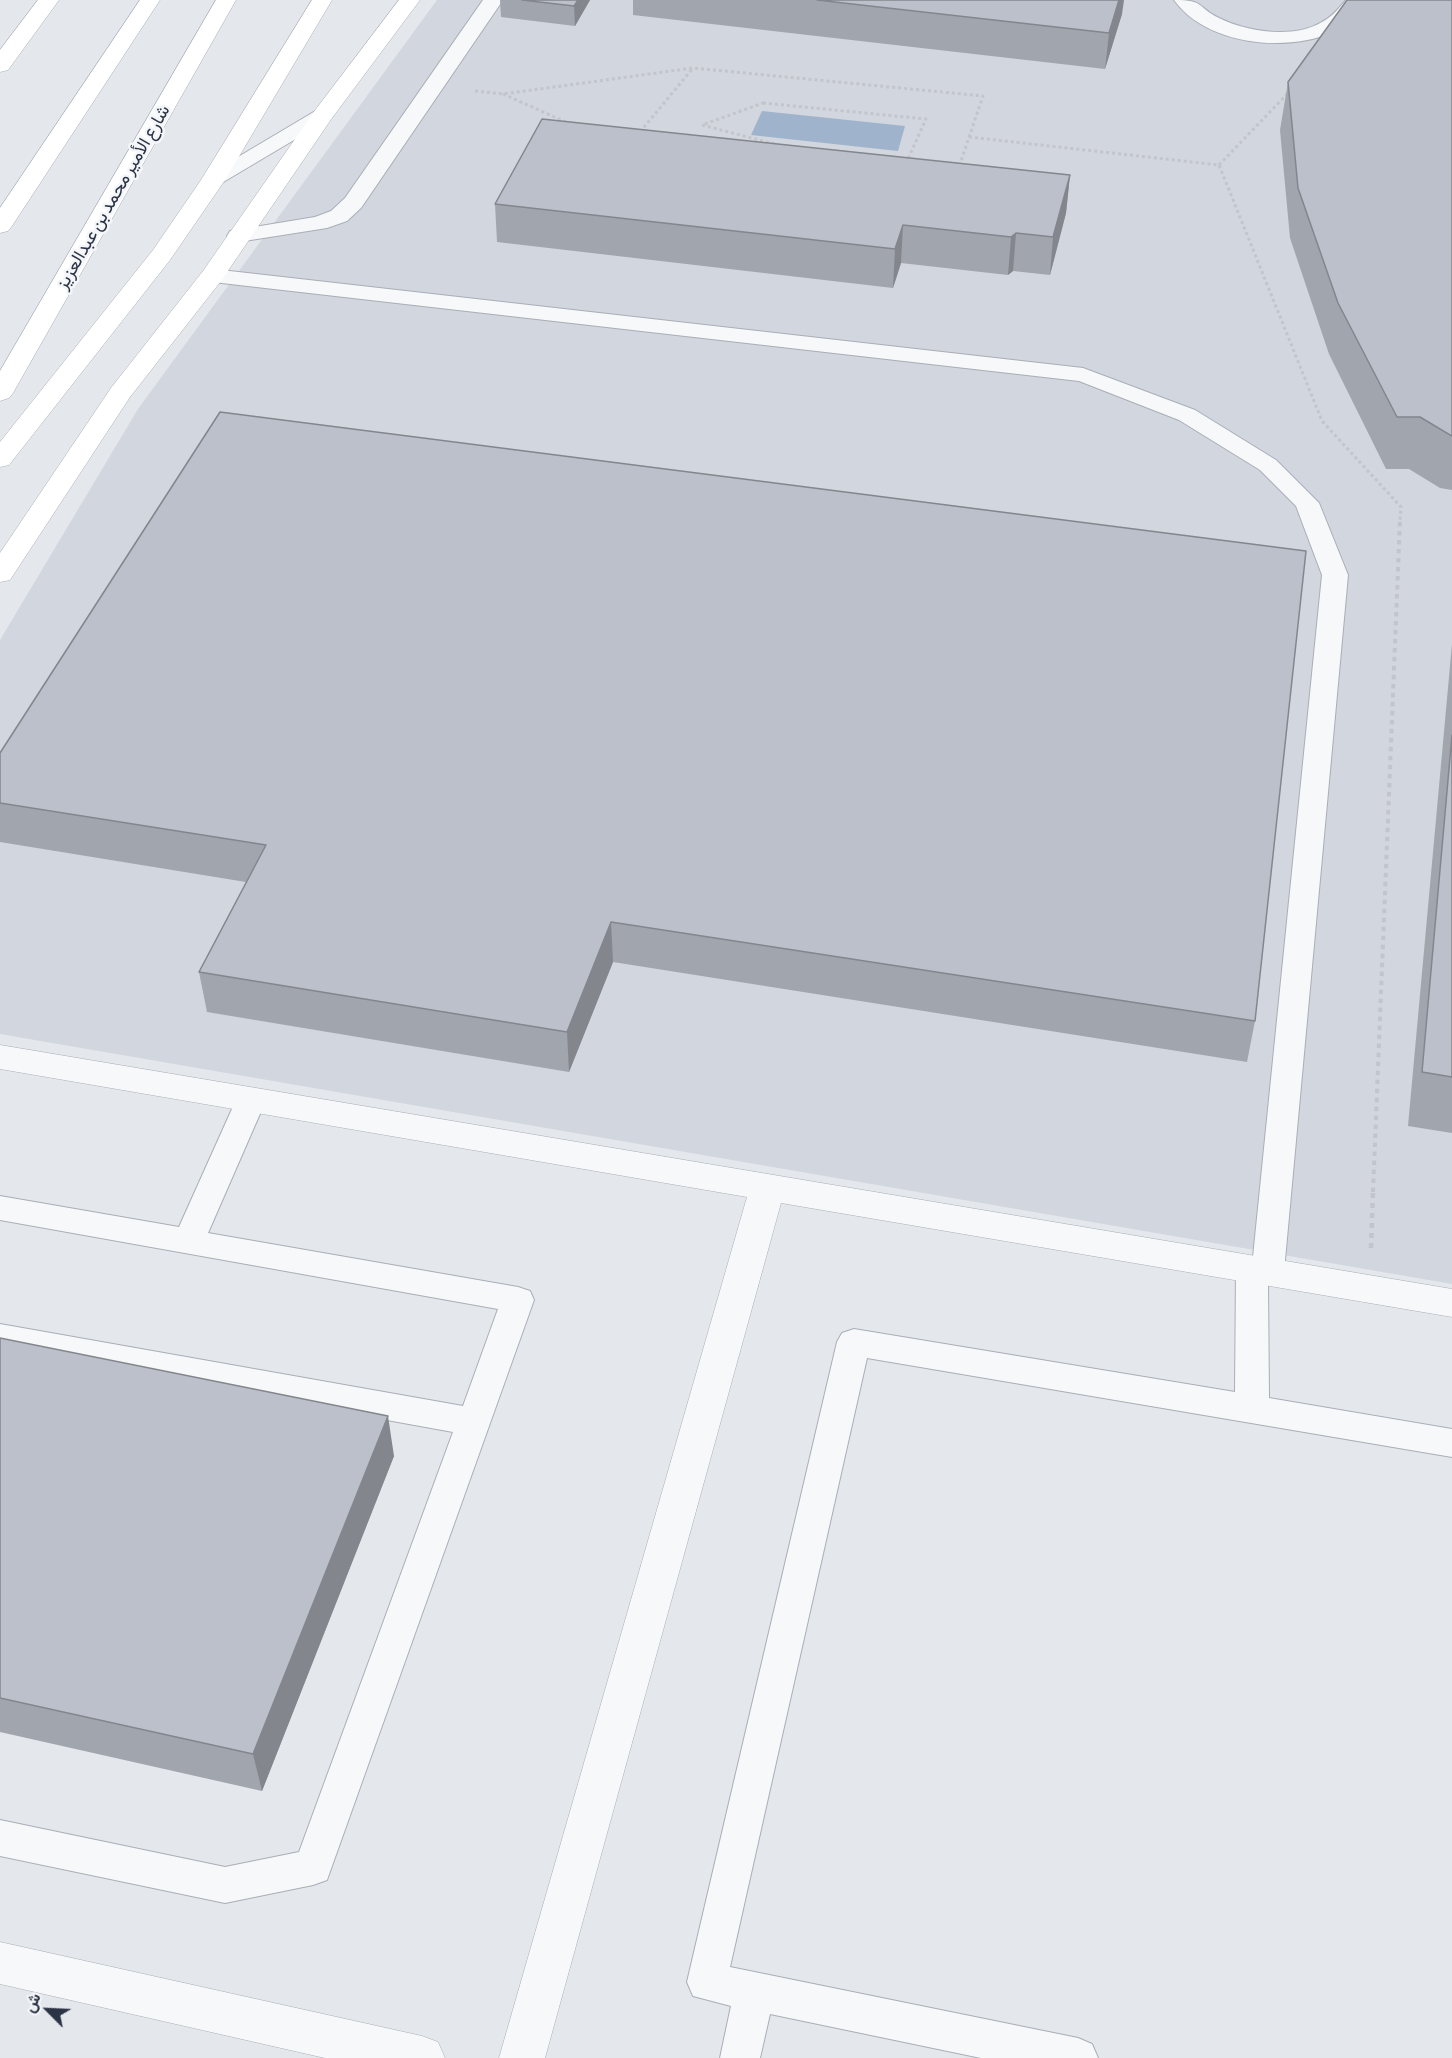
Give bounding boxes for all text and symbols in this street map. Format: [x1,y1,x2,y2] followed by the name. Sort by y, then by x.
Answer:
[51,101,175,293] street label: شارع الأمير محمد بن عبدالعزيز
[18,1980,78,2040] north arrow
[19,1990,44,2015] text: ش

